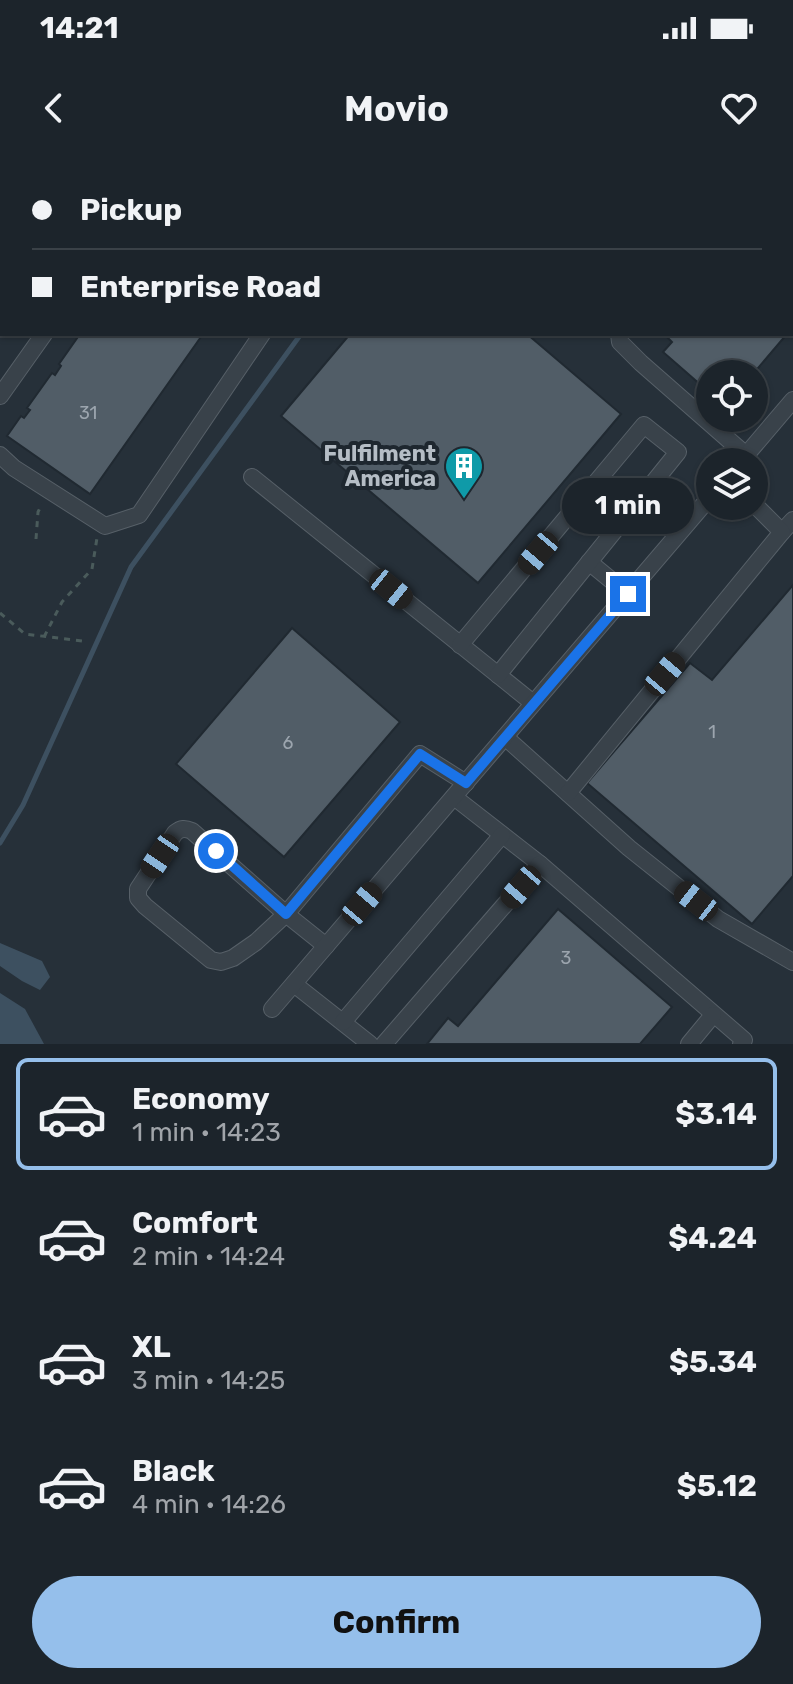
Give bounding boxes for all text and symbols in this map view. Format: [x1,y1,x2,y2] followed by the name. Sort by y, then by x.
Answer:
[40,10,119,46] text: 14:21
[32,86,76,130] icon: back
[717,86,761,130] icon: heart
[344,87,449,130] text: Movio
[80,192,182,228] text: Pickup
[80,269,321,305] text: Enterprise Road
[696,360,768,520] map controls
[696,360,768,432] button: locate
[79,402,97,424] house number: 31
[323,440,436,492] place label: Fulfilment America
[443,445,485,500] building icon: Fulfilment America
[696,448,768,520] button: layers
[562,478,694,534] callout: 1 min
[595,490,661,521] text: 1 min
[513,527,563,579] car
[365,565,417,613] car
[610,576,646,612] route end
[640,648,690,700] car
[708,721,716,743] house number: 1
[283,732,294,754] house number: 6
[137,829,183,883] car
[198,833,234,869] route start
[496,861,546,913] car
[670,877,722,925] car
[337,878,387,930] car
[561,947,571,969] house number: 3
[36,1078,108,1150] icon: car
[132,1081,270,1117] text: Economy
[675,1096,757,1132] text: $3.14
[132,1117,281,1148] text: 1 min · 14:23
[36,1202,108,1274] icon: car
[132,1205,258,1241] text: Comfort
[668,1220,757,1256] text: $4.24
[132,1241,285,1272] text: 2 min · 14:24
[36,1326,108,1398] icon: car
[132,1329,171,1365] text: XL
[669,1344,757,1380] text: $5.34
[132,1365,285,1396] text: 3 min · 14:25
[36,1450,108,1522] icon: car
[132,1453,215,1489] text: Black
[677,1468,757,1504] text: $5.12
[132,1489,286,1520] text: 4 min · 14:26
[32,1576,761,1668] button: Confirm

